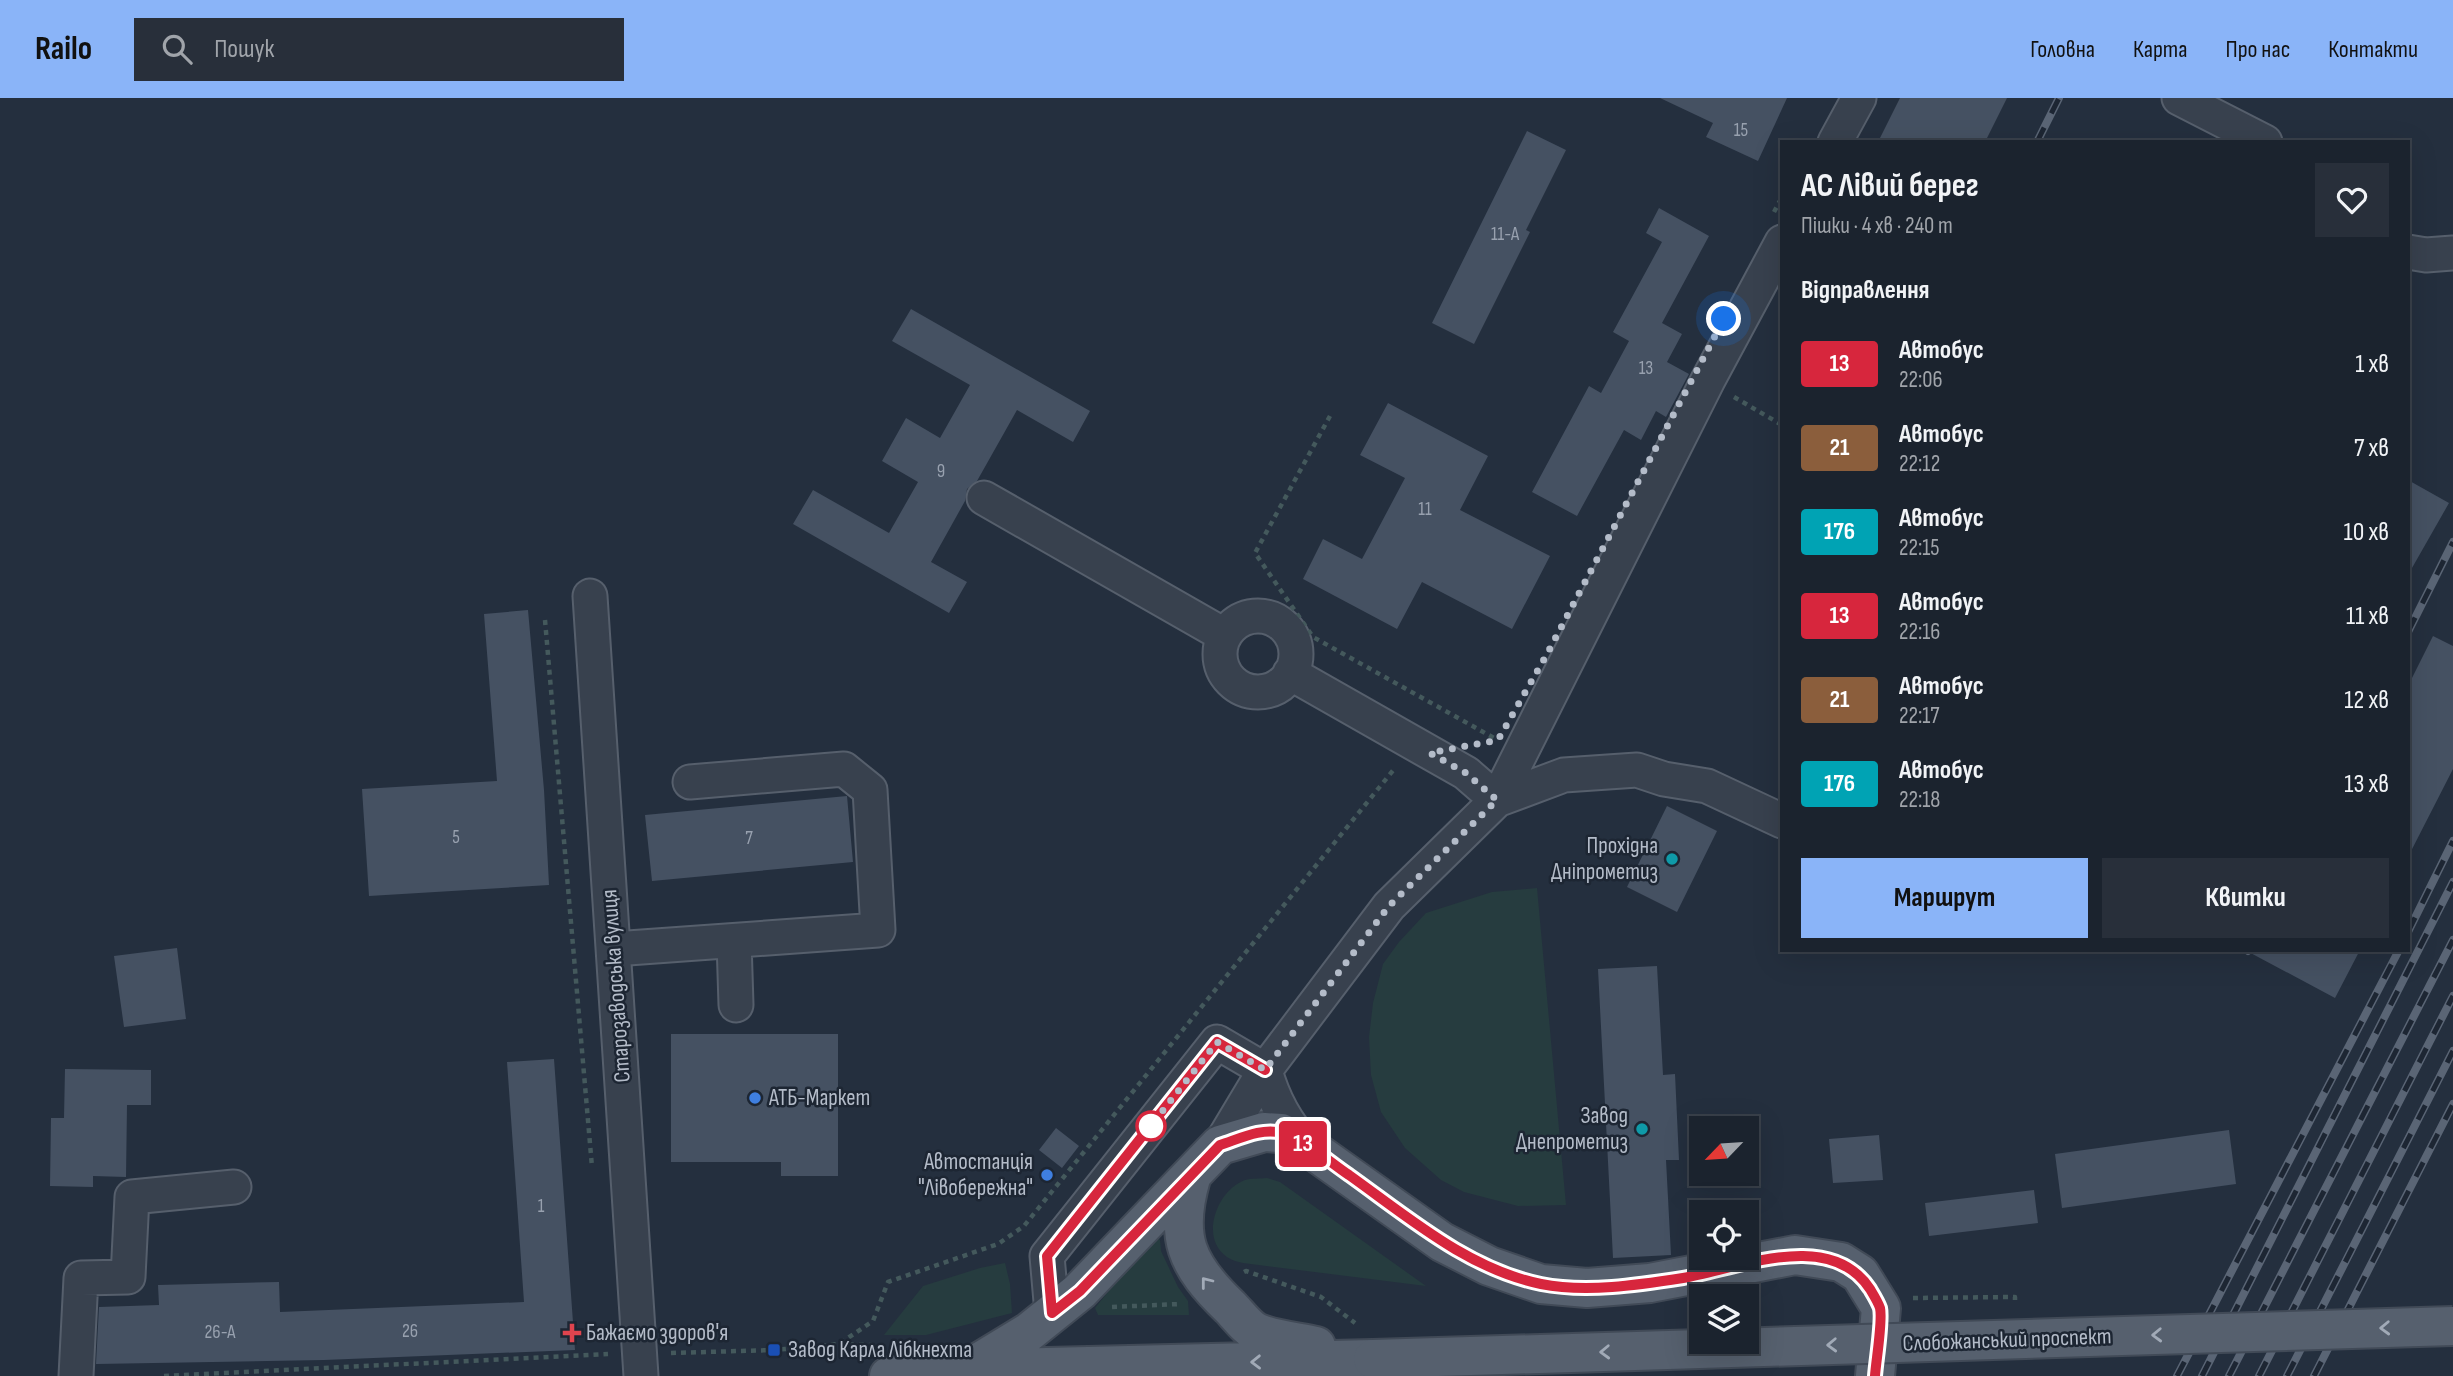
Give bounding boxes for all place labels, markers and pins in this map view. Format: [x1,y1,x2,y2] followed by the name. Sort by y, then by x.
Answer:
[1551,832,1658,886] place label: Прохідна Дніпрометиз
[1664,851,1680,867] marker: Прохідна Дніпрометиз
[768,1084,870,1112] place label: АТБ-Маркет
[747,1090,763,1106] marker: АТБ-Маркет
[1516,1102,1628,1156] place label: Завод Днепрометиз
[1136,1111,1166,1141] unlabelled marker
[1634,1121,1650,1137] marker: Завод Днепрометиз
[918,1148,1033,1202] place label: Автостанція "Лівобережна"
[1039,1167,1055,1183] marker: Автостанція "Лівобережна"
[586,1319,728,1347] place label: Бажаємо здоров'я
[564,1325,580,1341] marker: Бажаємо здоров'я
[788,1336,972,1364] place label: Завод Карла Лібкнехта
[766,1342,782,1358] marker: Завод Карла Лібкнехта

